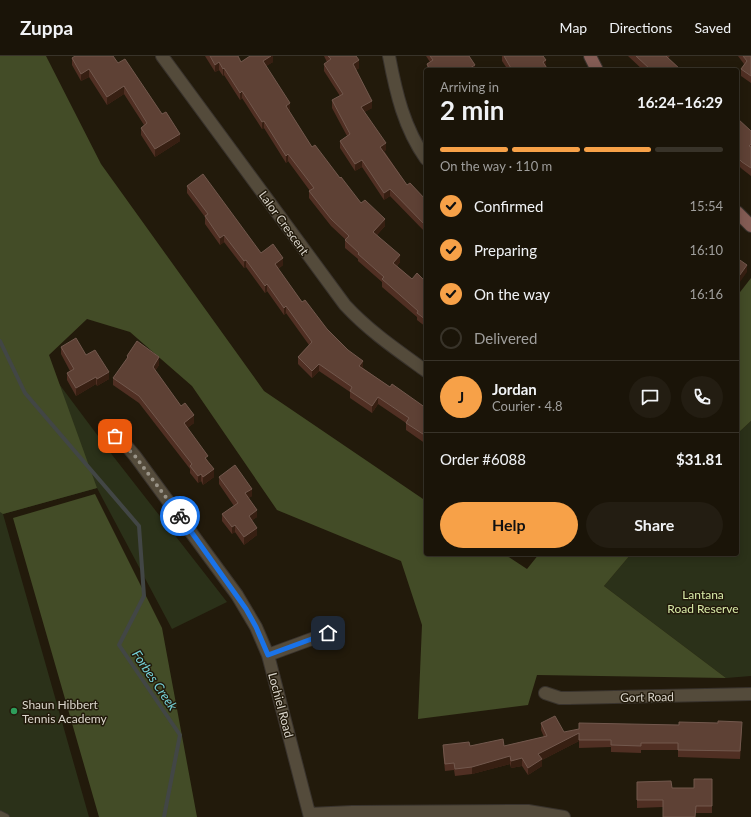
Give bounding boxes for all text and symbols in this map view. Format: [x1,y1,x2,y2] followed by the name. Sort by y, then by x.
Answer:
[20,16,73,39] text: Zuppa
[560,19,587,36] text: Map
[609,19,672,36] text: Directions
[694,19,731,36] text: Saved
[440,79,499,95] text: Arriving in
[637,93,723,111] text: 16:24–16:29
[440,94,504,126] text: 2 min
[440,158,552,174] text: On the way · 110 m
[256,188,313,258] street label: Lalor Crescent
[440,195,462,217] icon: check
[474,197,543,215] text: Confirmed
[690,198,723,214] text: 15:54
[440,239,462,261] icon: check
[474,241,537,259] text: Preparing
[690,242,723,258] text: 16:10
[440,283,462,305] icon: check
[474,285,550,303] text: On the way
[690,286,723,302] text: 16:16
[474,329,537,347] text: Delivered
[629,376,671,418] button: chat
[681,376,723,418] button: phone
[492,380,537,398] text: Jordan
[458,388,464,406] text: J
[492,398,563,414] text: Courier · 4.8
[98,419,132,453] pin
[104,425,126,447] icon: bag
[440,450,526,468] text: Order #6088
[676,450,723,468] text: $31.81
[160,496,200,536] courier
[440,502,578,548] button: Help
[586,502,723,548] button: Share
[169,505,191,527] icon: bike
[667,587,739,616] park label: Lantana Road Reserve
[311,616,345,650] pin
[317,622,339,644] icon: home
[129,647,182,714] water label: Forbes Creek
[265,671,297,739] street label: Lochiel Road
[620,689,674,705] street label: Gort Road
[22,697,108,726] place label: Shaun Hibbert Tennis Academy
[9,706,19,716] marker: Shaun Hibbert Tennis Academy

